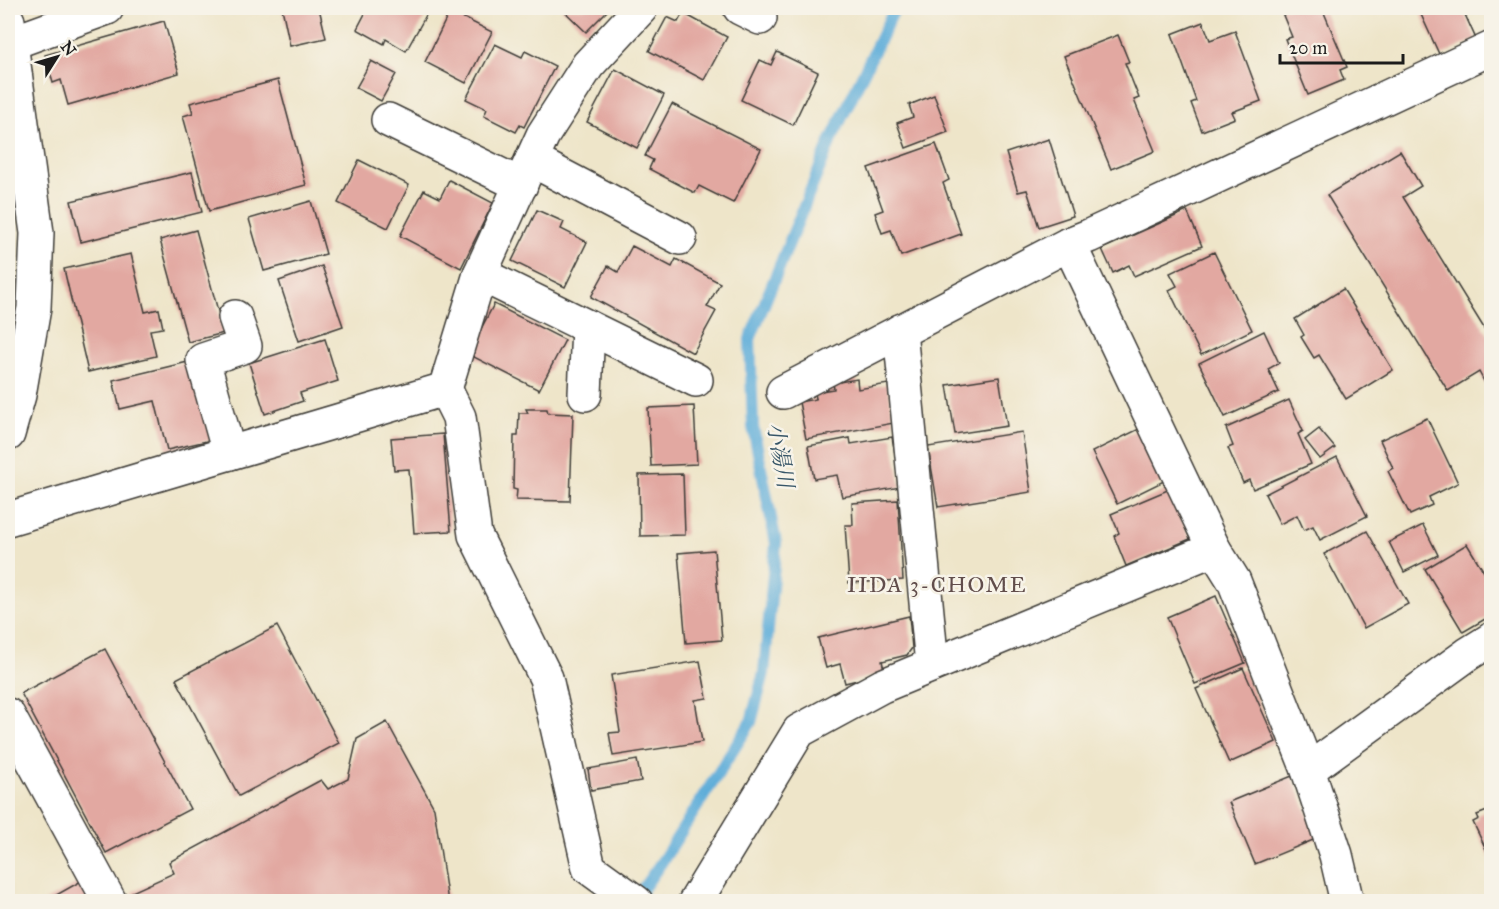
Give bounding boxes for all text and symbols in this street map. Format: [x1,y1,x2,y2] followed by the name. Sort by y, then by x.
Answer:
[27,27,87,87] north arrow
[1280,27,1403,65] scale bar
[57,37,81,60] text: N
[1289,37,1327,59] text: 20 m
[761,420,800,492] water label: 小湯川
[847,571,1027,598] district label: IIDA 3-CHOME

